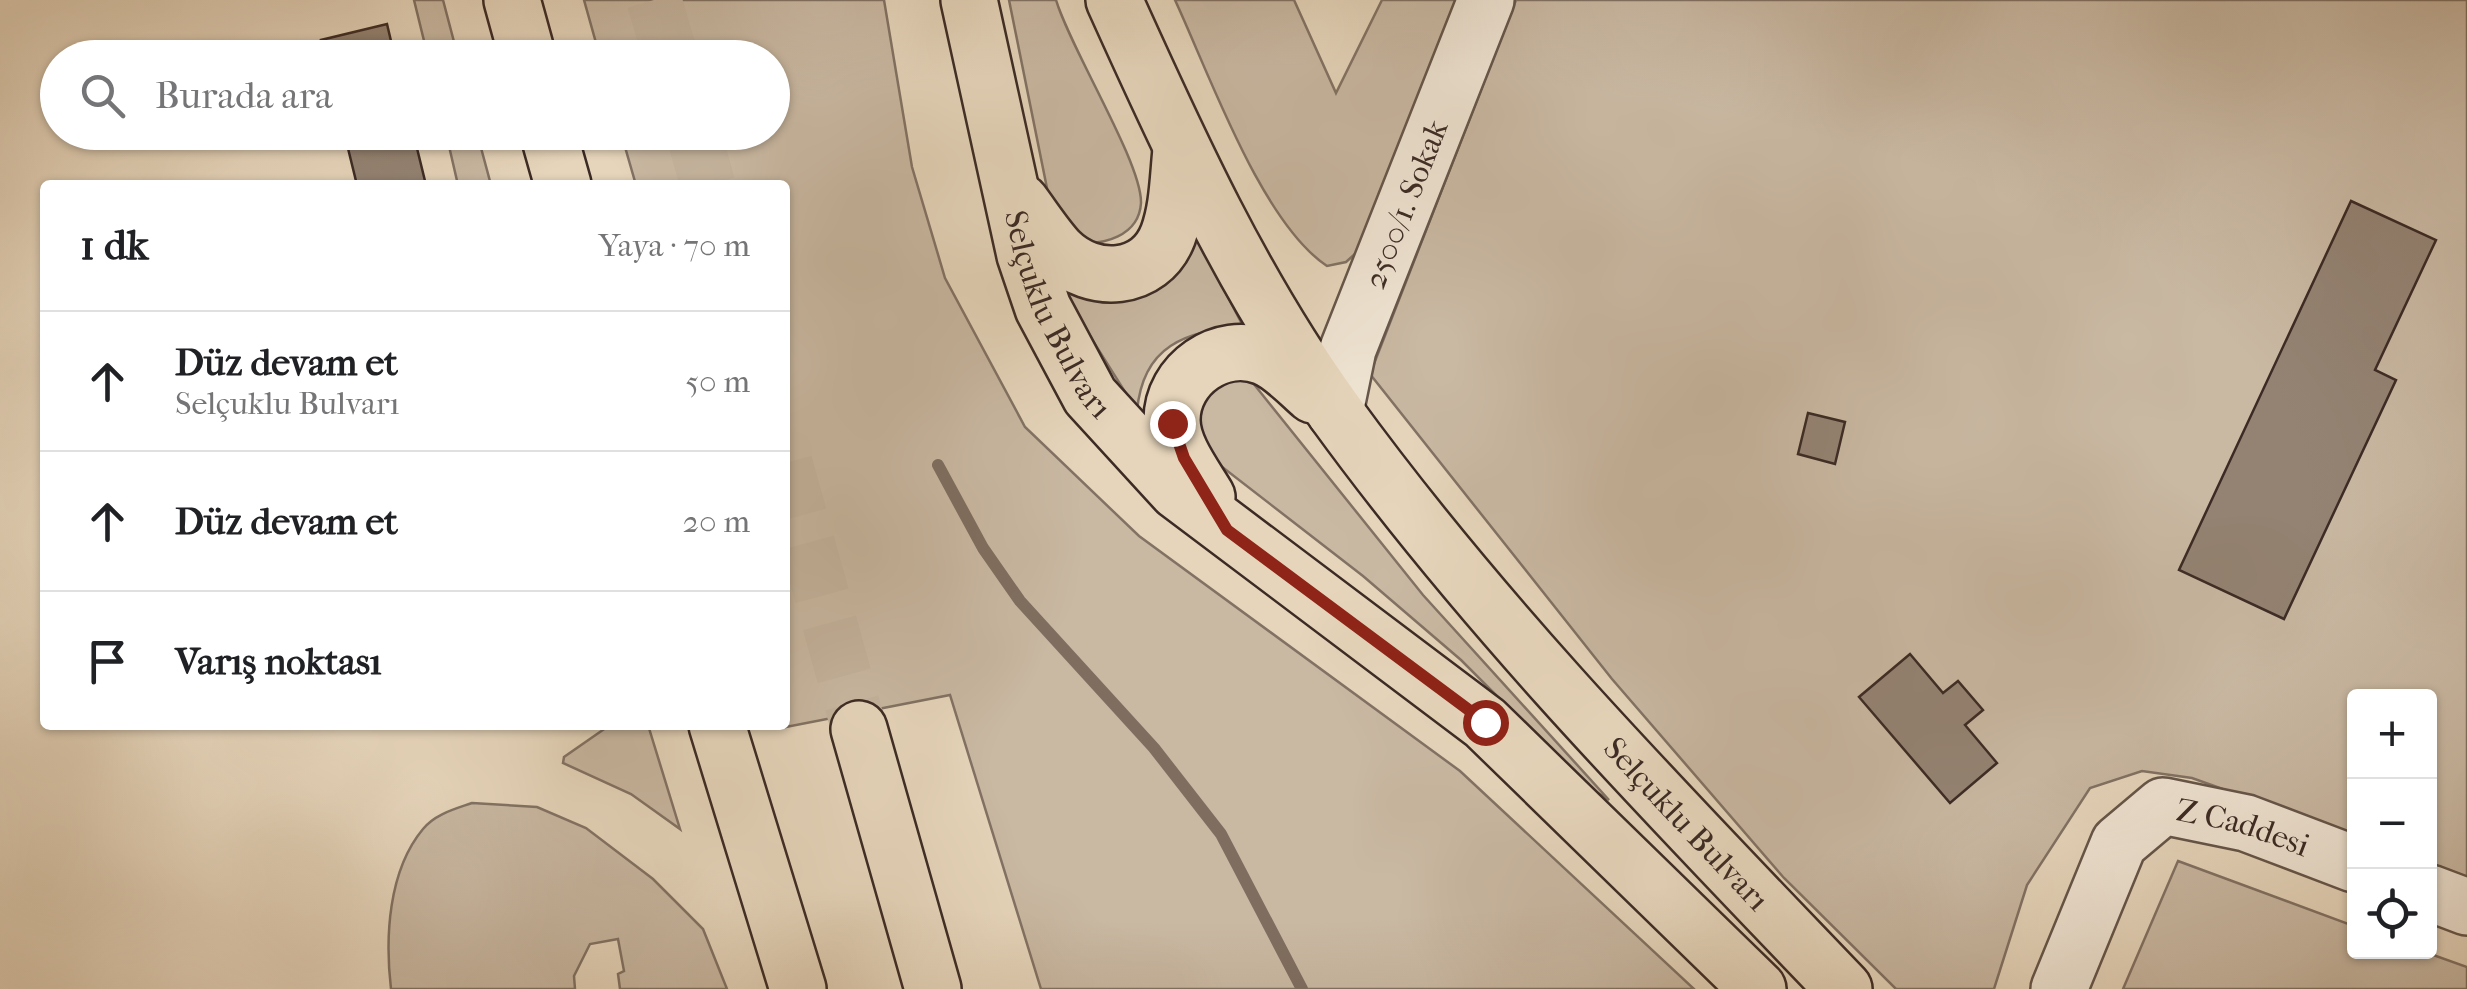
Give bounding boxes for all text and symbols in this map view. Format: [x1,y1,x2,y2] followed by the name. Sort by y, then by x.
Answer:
[40,40,790,150] search box
[75,68,130,123] icon: search
[155,73,333,118] text: Burada ara
[1356,114,1456,294] street label: 2500/1. Sokak
[997,207,1119,426] street label: Selçuklu Bulvarı
[80,221,149,270] text: 1 dk
[598,227,750,264] text: Yaya · 70 m
[175,340,398,385] text: Düz devam et
[80,354,135,409] icon: ahead
[685,363,750,400] text: 50 m
[175,385,399,422] text: Selçuklu Bulvarı
[1150,401,1196,447] route end
[80,494,135,549] icon: ahead
[175,499,398,544] text: Düz devam et
[682,503,750,540] text: 20 m
[80,634,135,689] icon: arrive
[175,639,381,684] text: Varış noktası
[2347,689,2437,959] map controls
[2347,689,2437,779] button: +
[1463,700,1509,746] route start
[1596,730,1777,919] street label: Selçuklu Bulvarı
[2347,779,2437,869] button: −
[2173,791,2315,865] street label: Z Caddesi
[2347,869,2437,959] button: locate

